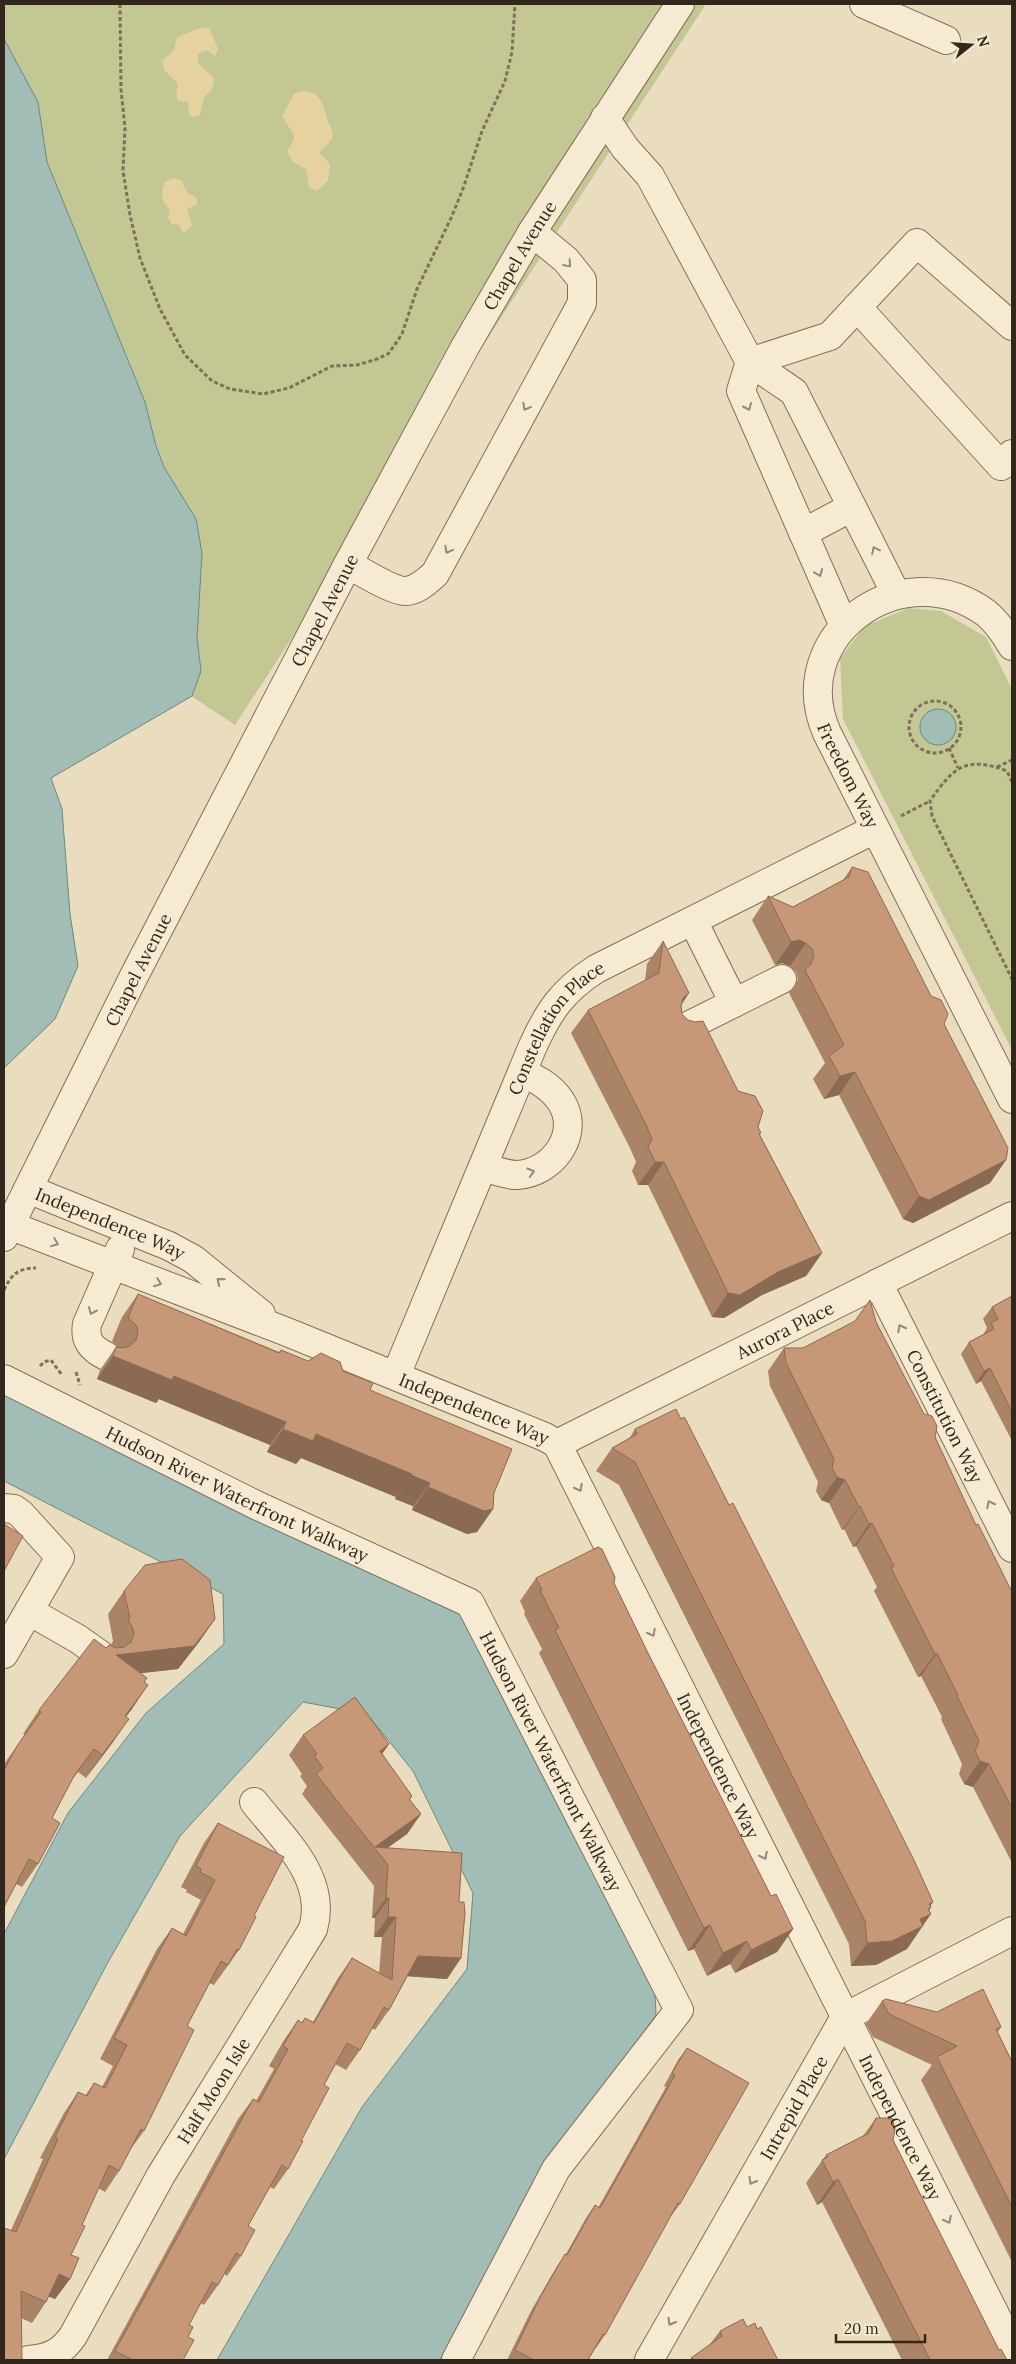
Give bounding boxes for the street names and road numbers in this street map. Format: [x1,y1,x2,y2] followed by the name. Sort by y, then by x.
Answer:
[478,196,561,314] street label: Chapel Avenue
[285,549,363,670] street label: Chapel Avenue
[812,719,885,832] street label: Freedom Way
[99,909,176,1030] street label: Chapel Avenue
[502,955,608,1098] street label: Constellation Place
[32,1182,190,1264] street label: Independence Way
[731,1296,838,1364] street label: Aurora Place
[902,1345,989,1487] street label: Constitution Way
[396,1367,553,1449] street label: Independence Way
[102,1420,373,1567] street label: Hudson River Waterfront Walkway
[475,1627,628,1896] street label: Hudson River Waterfront Walkway
[672,1689,765,1842] street label: Independence Way
[172,2033,255,2148] street label: Half Moon Isle
[855,2050,947,2204] street label: Independence Way
[754,2051,832,2164] street label: Intrepid Place

